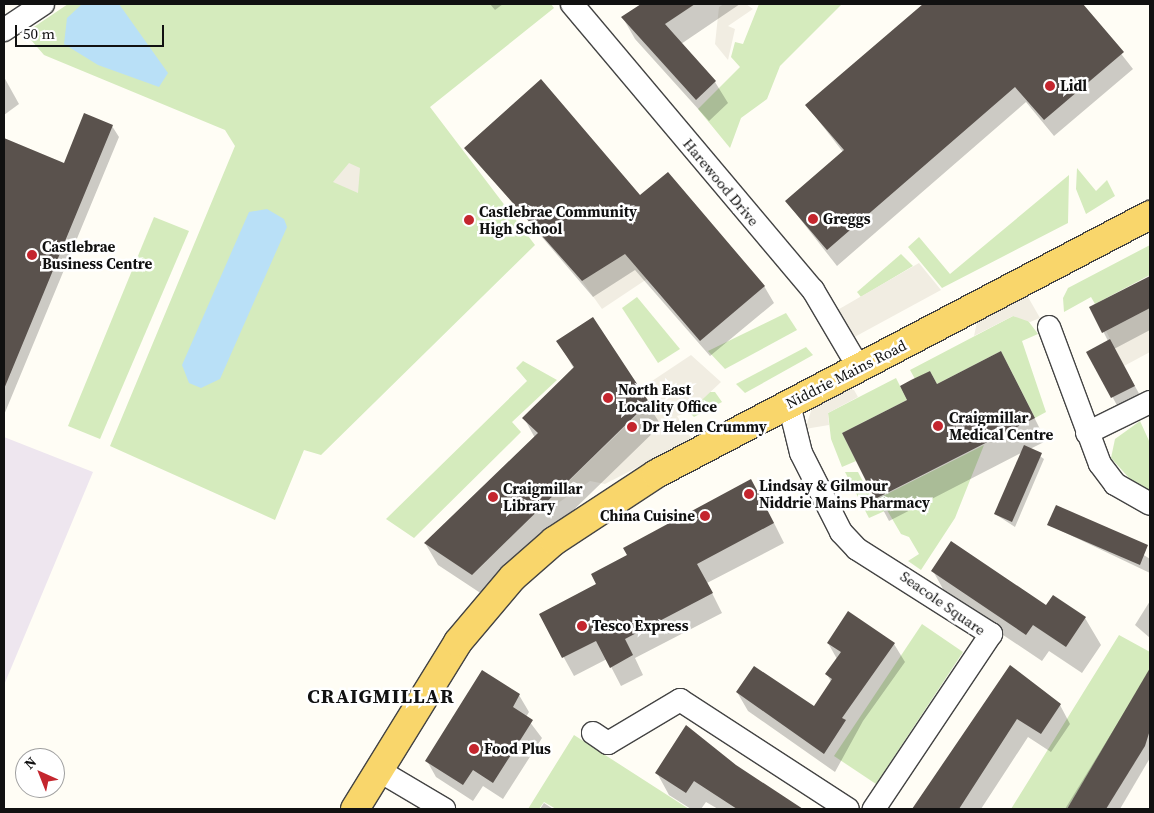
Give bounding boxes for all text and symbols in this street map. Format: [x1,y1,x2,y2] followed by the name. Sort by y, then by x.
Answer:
[18,15,166,47] scale bar
[23,23,55,44] text: 50 m
[1060,77,1087,95] place label: Lidl
[1044,80,1056,92] marker: Lidl
[679,135,763,229] street label: Harewood Drive
[479,202,637,237] place label: Castlebrae Community High School
[823,210,871,228] place label: Greggs
[807,213,819,225] marker: Greggs
[463,214,475,226] marker: Castlebrae Community High School
[42,237,152,272] place label: Castlebrae Business Centre
[26,249,38,261] marker: Castlebrae Business Centre
[783,336,909,412] street label: Niddrie Mains Road
[618,380,717,415] place label: North East Locality Office
[602,392,614,404] marker: North East Locality Office
[949,408,1053,443] place label: Craigmillar Medical Centre
[642,418,767,436] place label: Dr Helen Crummy
[931,419,945,433] marker: Craigmillar Medical Centre
[626,421,638,433] marker: Dr Helen Crummy
[759,476,930,511] place label: Lindsay & Gilmour Niddrie Mains Pharmacy
[503,479,583,514] place label: Craigmillar Library
[743,488,755,500] marker: Lindsay & Gilmour Niddrie Mains Pharmacy
[487,491,499,503] marker: Craigmillar Library
[600,507,695,525] place label: China Cuisine
[699,510,711,522] marker: China Cuisine
[897,567,989,639] street label: Seacole Square
[592,617,689,635] place label: Tesco Express
[576,620,588,632] marker: Tesco Express
[306,684,456,708] district label: CRAIGMILLAR
[484,740,551,758] place label: Food Plus
[468,743,480,755] marker: Food Plus
[15,748,65,798] north arrow
[20,752,41,774] text: N

